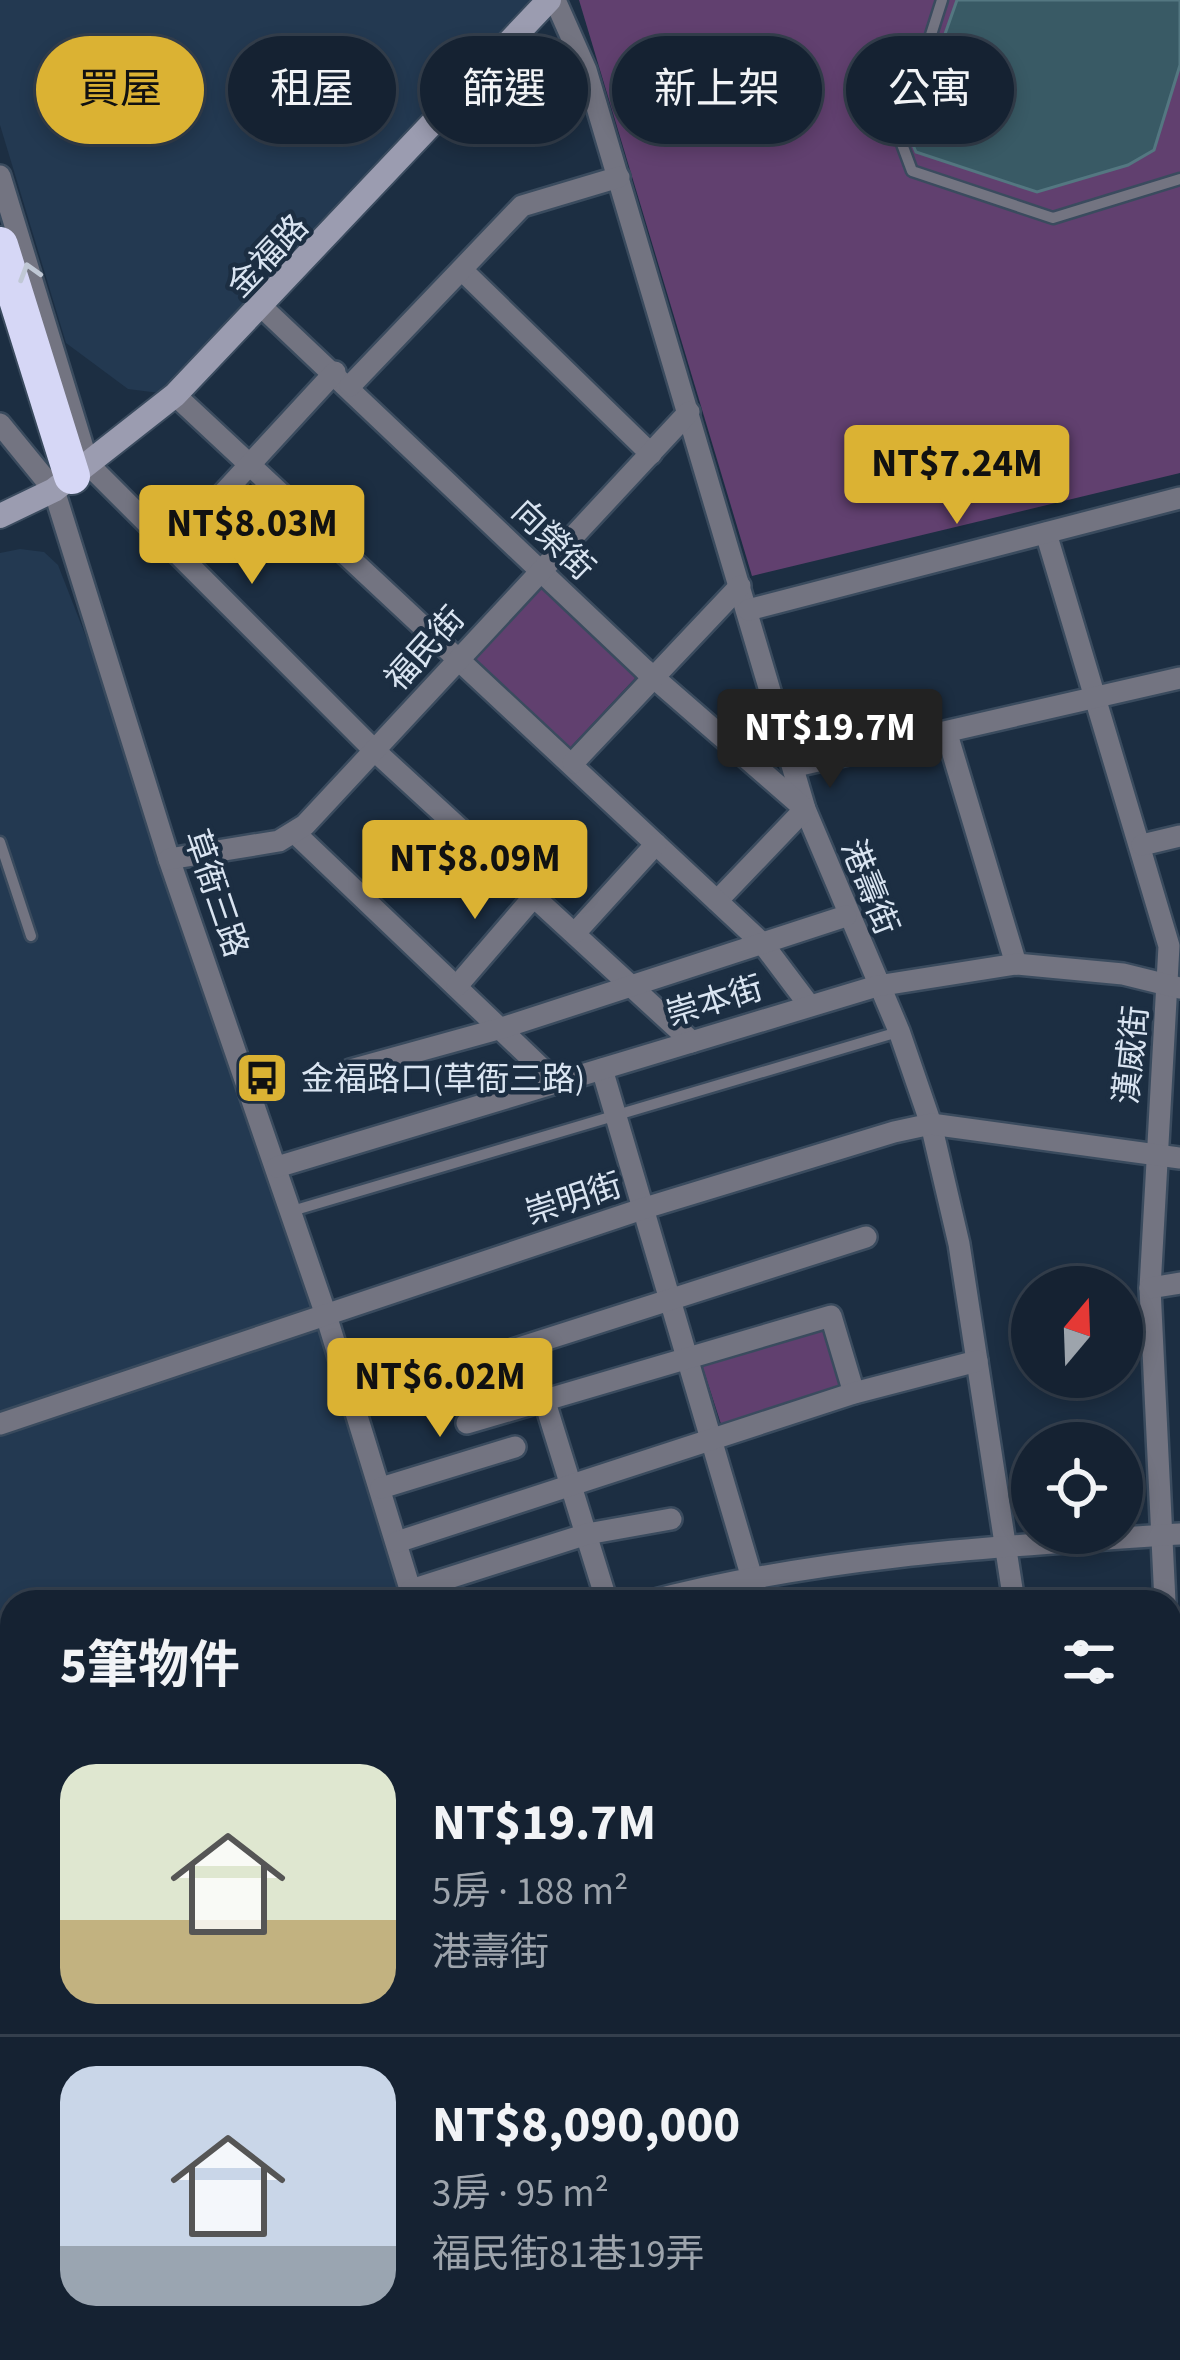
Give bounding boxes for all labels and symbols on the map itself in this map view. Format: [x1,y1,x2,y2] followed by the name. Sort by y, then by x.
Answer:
[217,204,319,308] street label: 金福路
[18,262,43,283] one-way arrow
[833,425,1081,527] pin: NT$7.24M
[128,485,376,587] pin: NT$8.03M
[501,489,605,591] street label: 向榮街
[375,596,476,702] street label: 福民街
[706,689,954,791] pin: NT$19.7M
[351,820,599,922] pin: NT$8.09M
[172,823,259,964] street label: 草衙三路
[829,833,910,942] street label: 港壽街
[660,964,769,1038] street label: 崇本街
[1103,1003,1160,1107] street label: 漢威街
[234,1050,290,1106] bus stop icon: 金福路口(草衙三路)
[301,1056,585,1103] place label: 金福路口(草衙三路)
[519,1162,628,1237] street label: 崇明街
[1011,1266,1143,1398] north arrow
[316,1338,564,1440] pin: NT$6.02M

